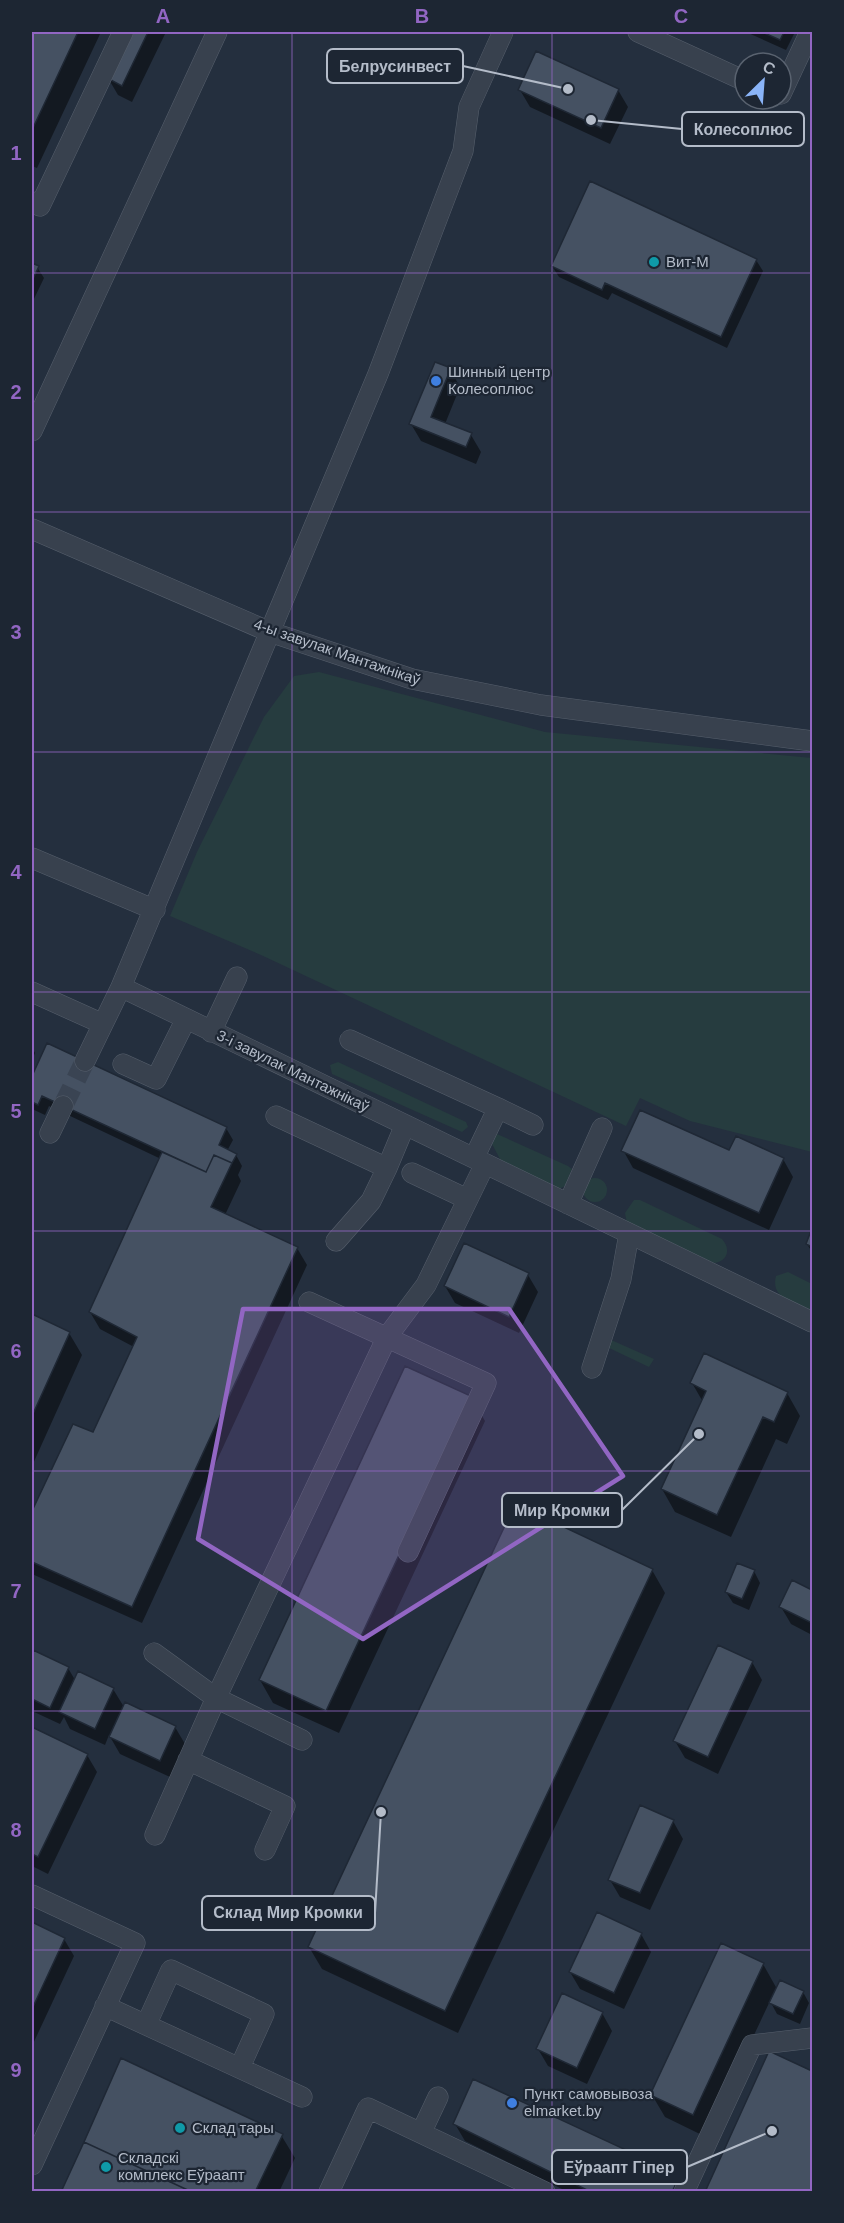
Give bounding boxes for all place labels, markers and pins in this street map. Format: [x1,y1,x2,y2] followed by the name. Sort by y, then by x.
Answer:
[327,49,463,83] callout: Белрусинвест
[682,112,804,146] callout: Колесоплюс
[666,253,709,270] place label: Вит-М
[647,255,661,269] marker: Вит-М
[448,363,550,397] place label: Шинный центр Колесоплюс
[429,374,443,388] marker: Шинный центр Колесоплюс
[502,1493,622,1527] callout: Мир Кромки
[202,1896,375,1930] callout: Склад Мир Кромки
[524,2085,653,2119] place label: Пункт самовывоза elmarket.by
[505,2096,519,2110] marker: Пункт самовывоза elmarket.by
[192,2119,274,2136] place label: Склад тары
[173,2121,187,2135] marker: Склад тары
[118,2149,245,2183] place label: Складскі комплекс Еўраапт
[552,2150,687,2184] callout: Еўраапт Гіпер
[99,2160,113,2174] marker: Складскі комплекс Еўраапт

